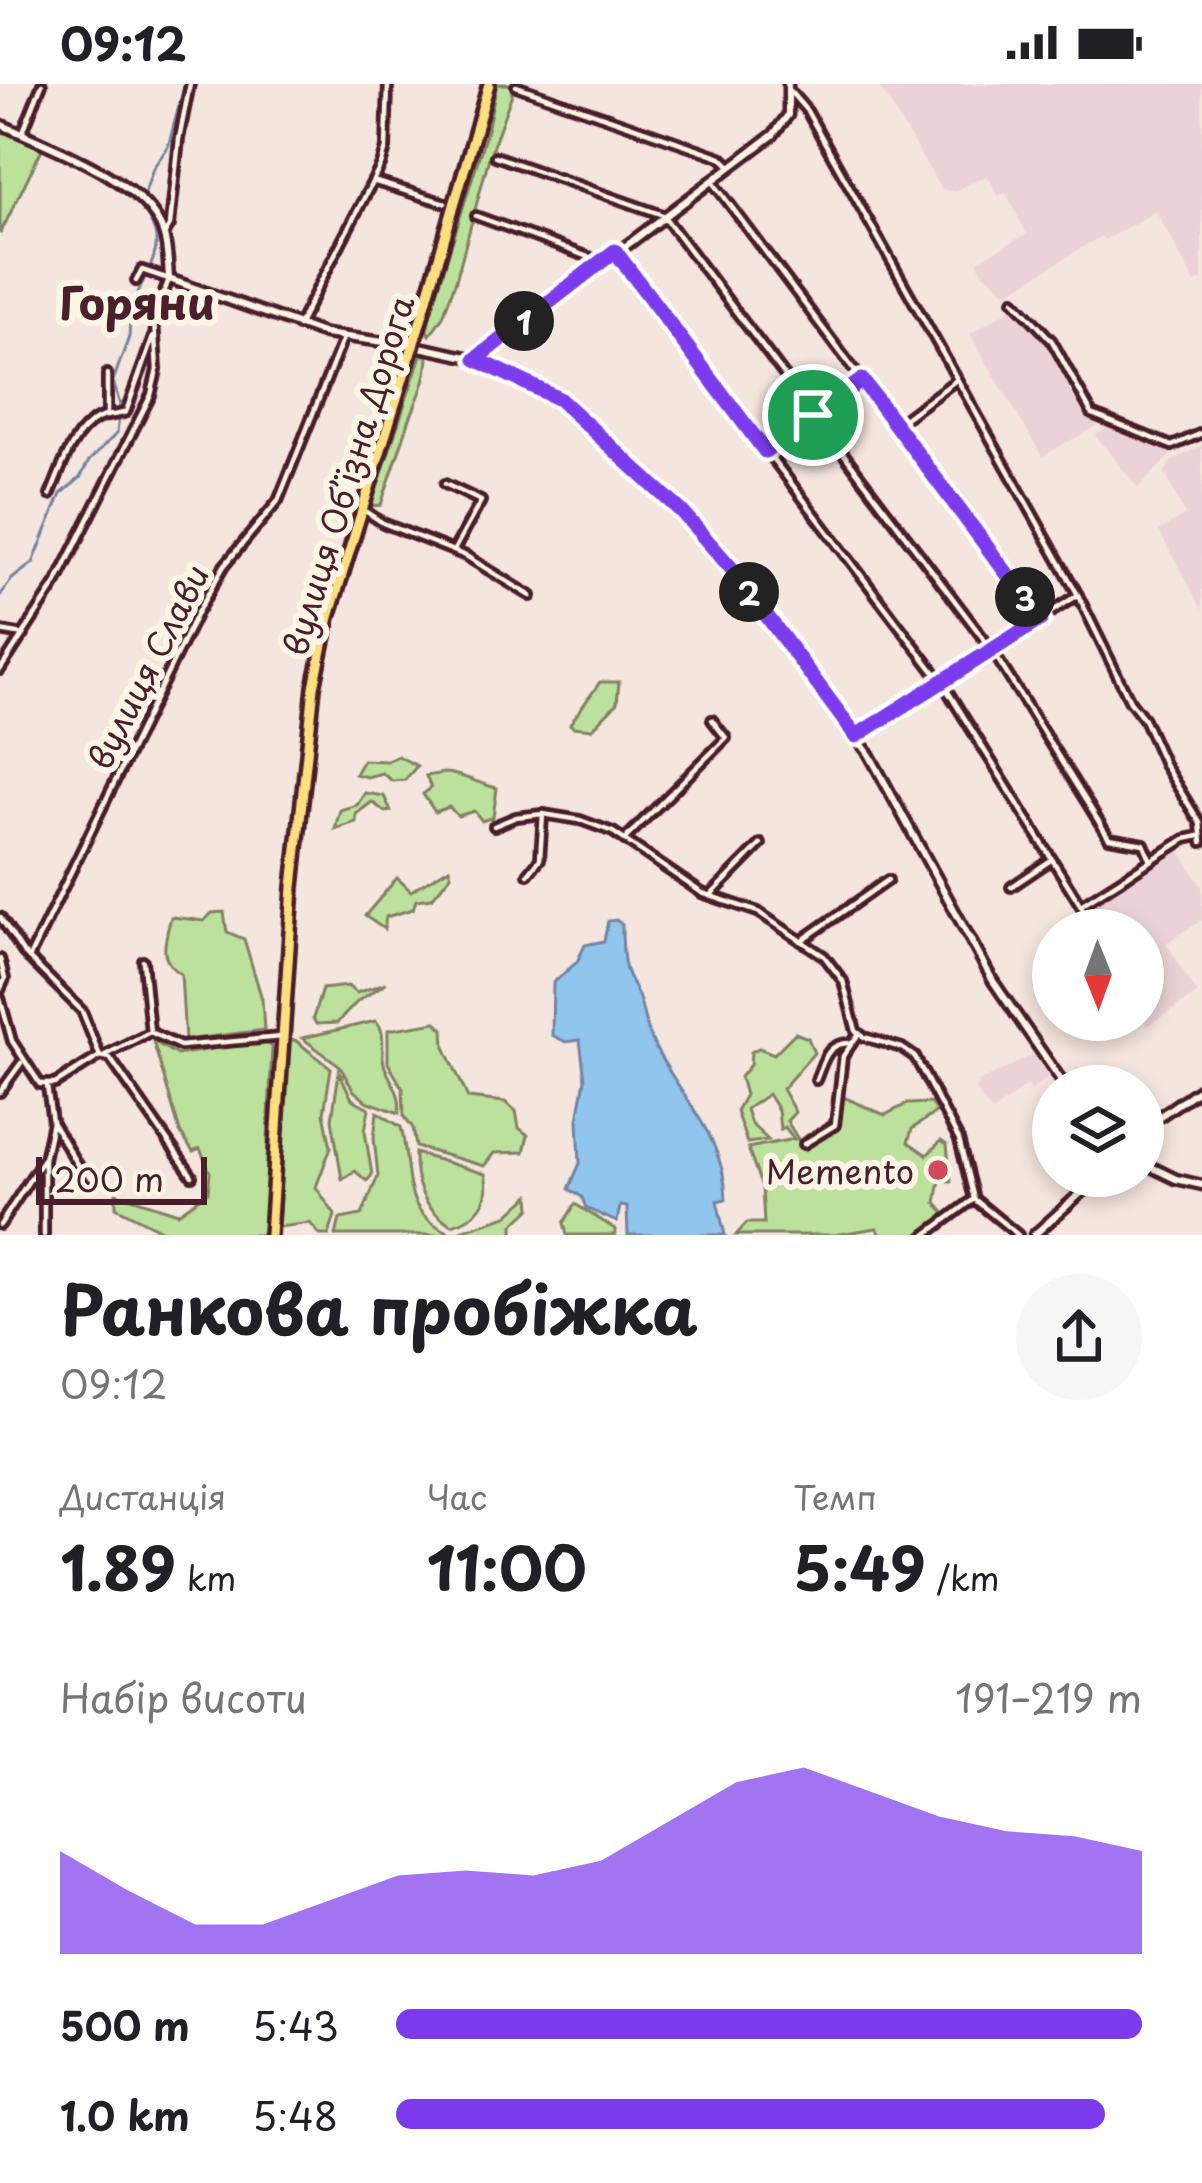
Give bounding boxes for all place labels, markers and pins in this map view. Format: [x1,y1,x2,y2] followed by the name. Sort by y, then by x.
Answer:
[494,291,554,351] pin: 1
[762,364,864,466] pin
[719,562,779,622] pin: 2
[995,567,1055,627] pin: 3
[766,1145,914,1195] place label: Memento
[925,1157,951,1183] marker: Memento

